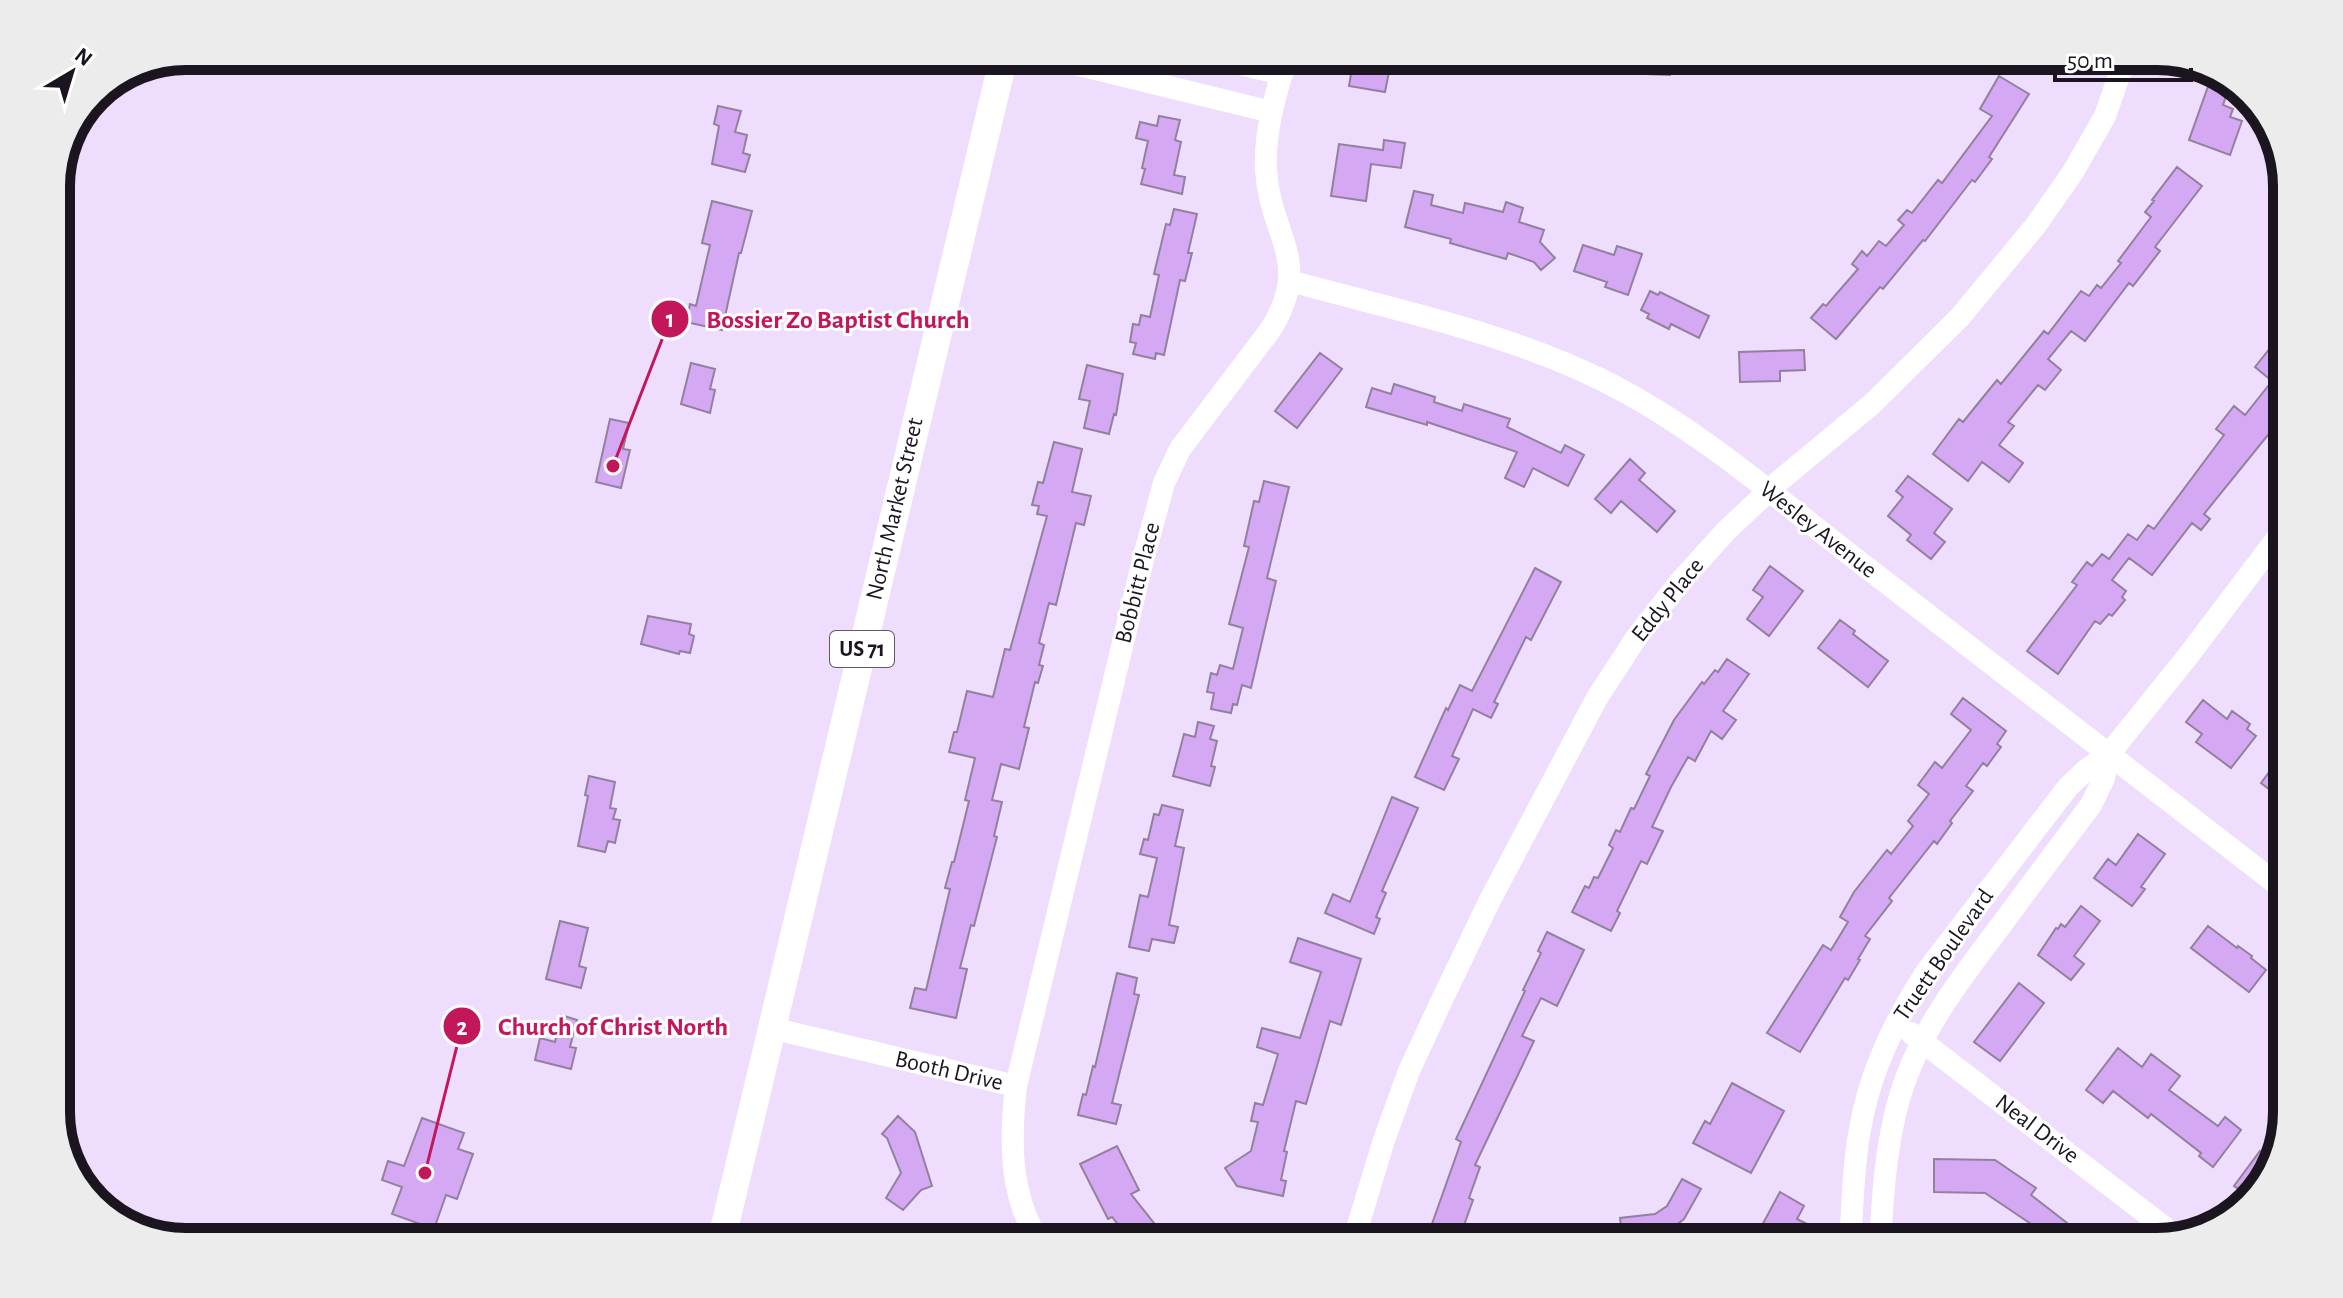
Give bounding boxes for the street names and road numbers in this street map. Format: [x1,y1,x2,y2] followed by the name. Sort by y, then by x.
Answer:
[862,415,928,602] street label: North Market Street
[1755,477,1881,583] street label: Wesley Avenue
[1111,520,1165,646] street label: Bobbitt Place
[1627,554,1709,646] street label: Eddy Place
[830,631,894,667] road number: US 71
[1890,885,1998,1025] street label: Truett Boulevard
[893,1047,1005,1095] street label: Booth Drive
[1991,1090,2083,1168] street label: Neal Drive

